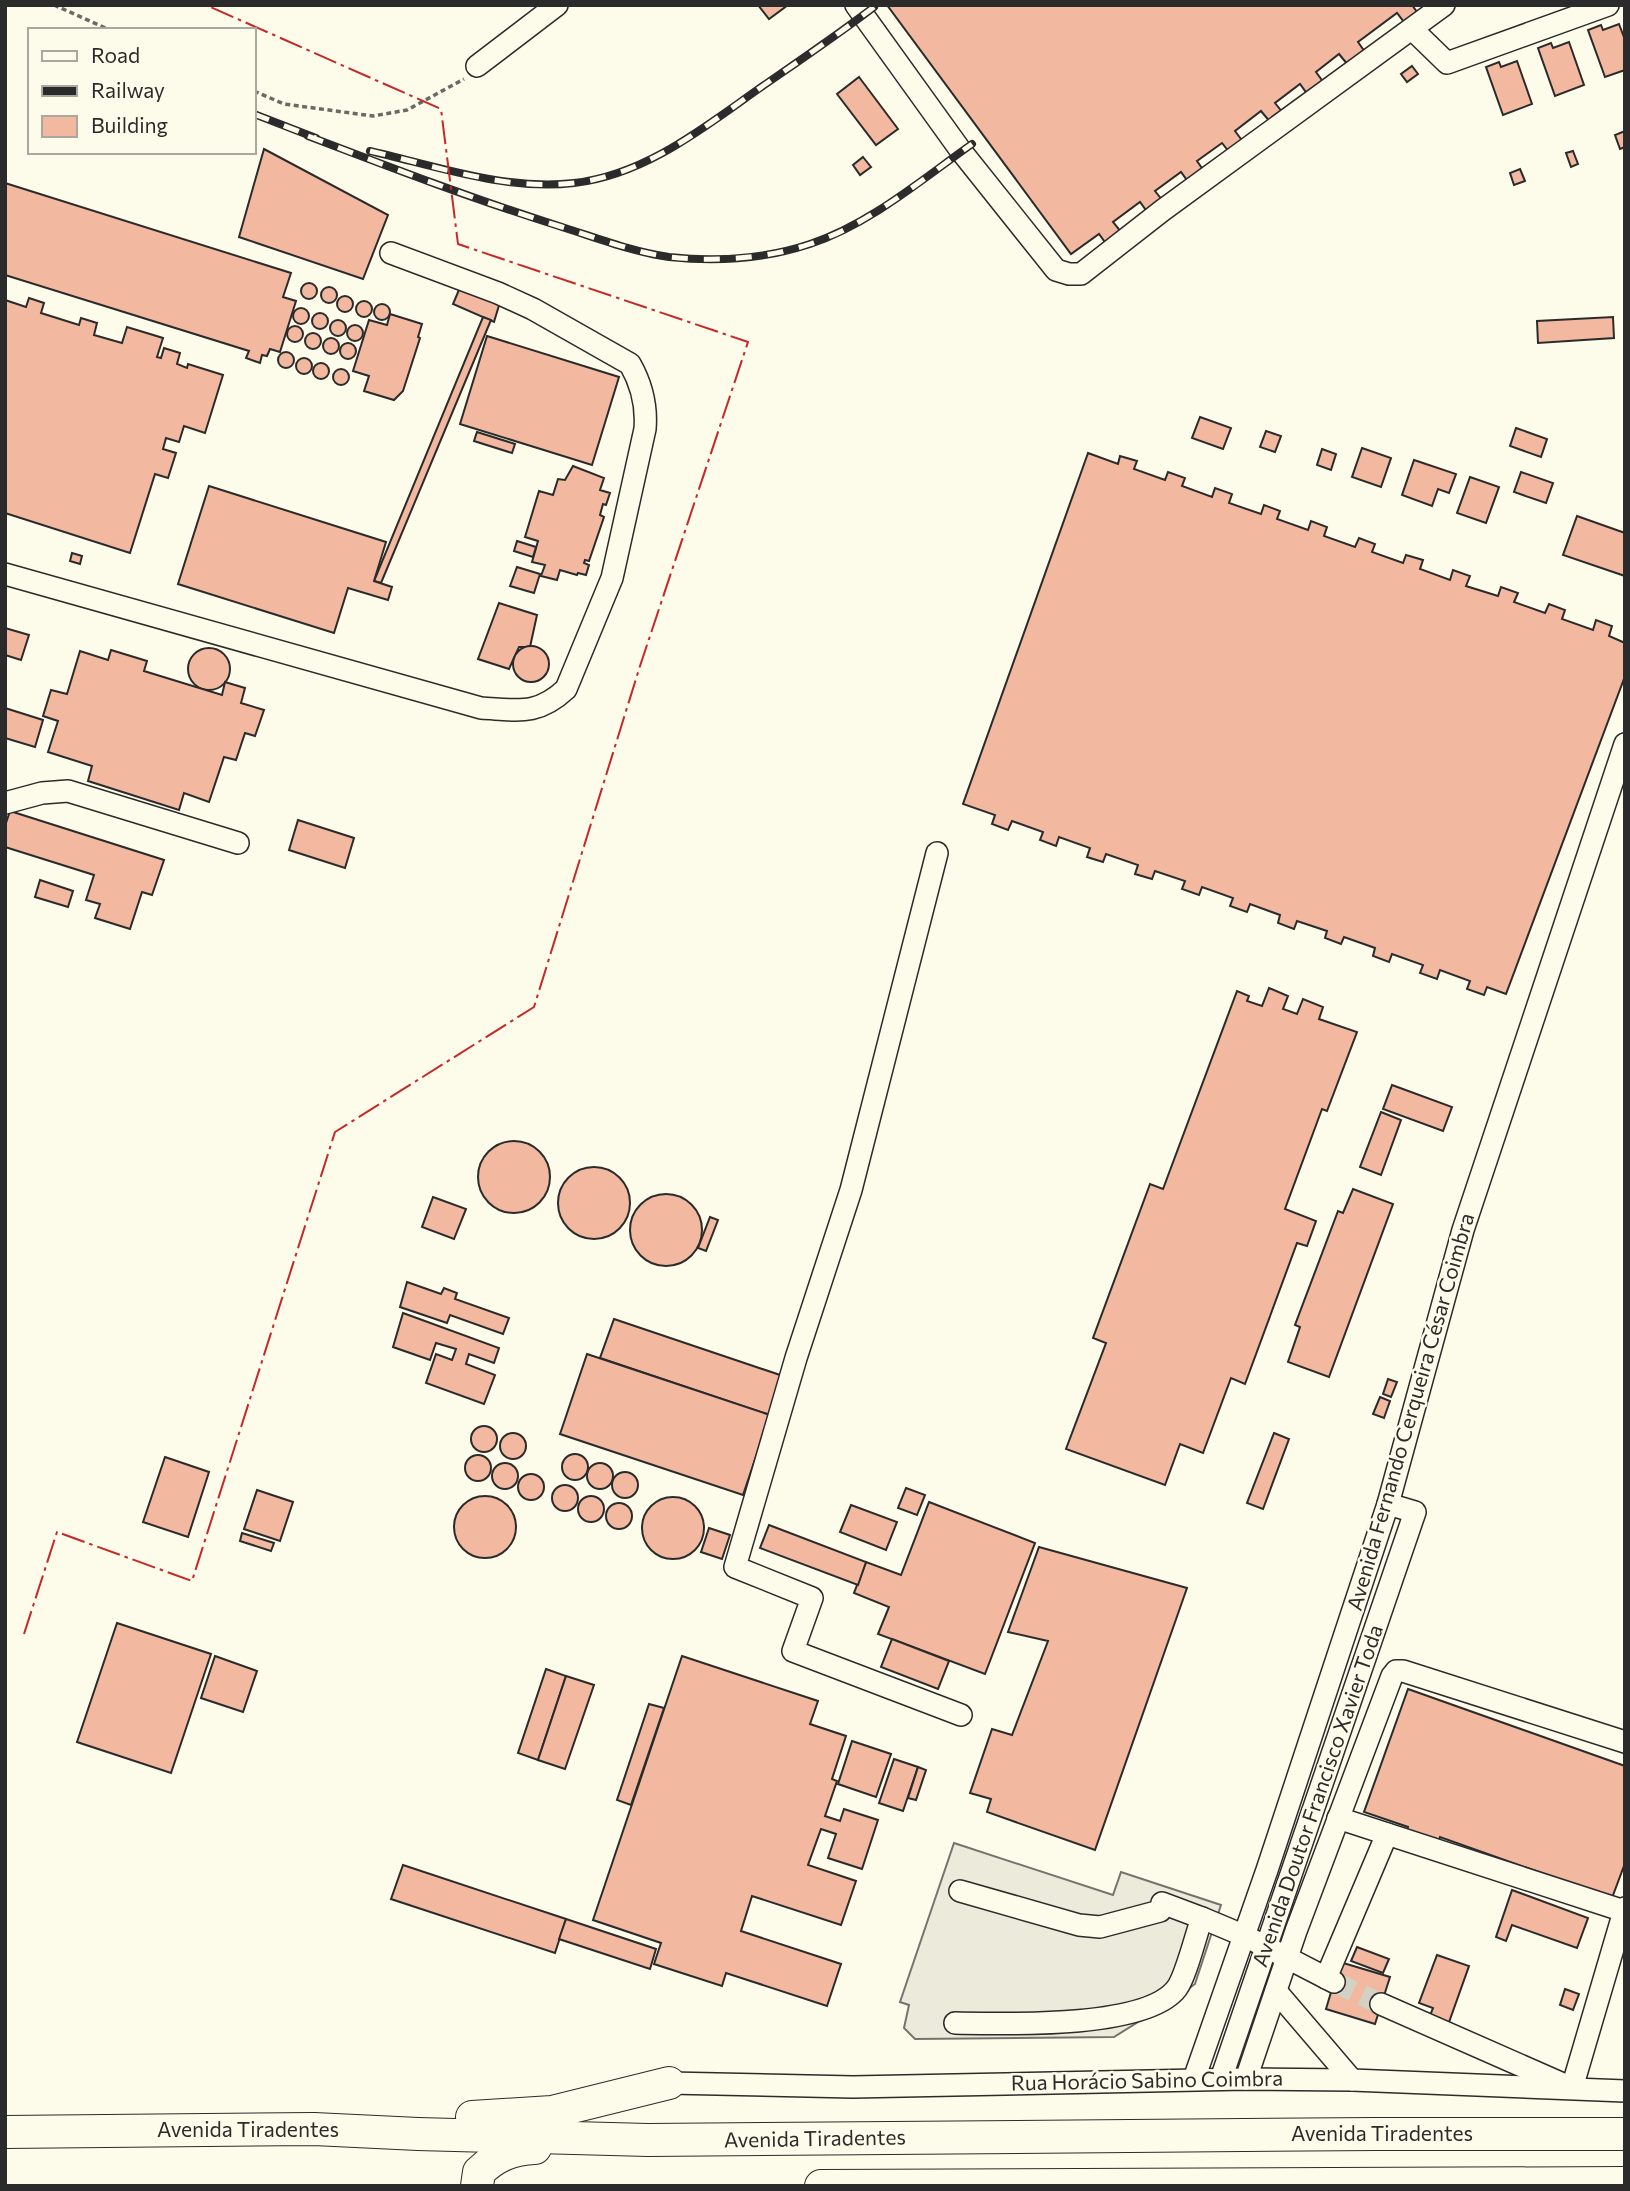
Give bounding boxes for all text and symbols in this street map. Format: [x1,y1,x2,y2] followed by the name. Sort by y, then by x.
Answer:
[28,28,256,154] legend
[91,42,140,67] text: Road
[91,77,165,102] text: Railway
[91,112,168,137] text: Building
[1341,1210,1478,1613] street label: Avenida Fernando Cerqueira César Coimbra
[1246,1621,1387,1970] street label: Avenida Doutor Francisco Xavier Toda
[1011,2065,1283,2094] street label: Rua Horácio Sabino Coimbra
[157,2116,339,2141] street label: Avenida Tiradentes
[1291,2120,1473,2145] street label: Avenida Tiradentes
[724,2123,906,2152] street label: Avenida Tiradentes

